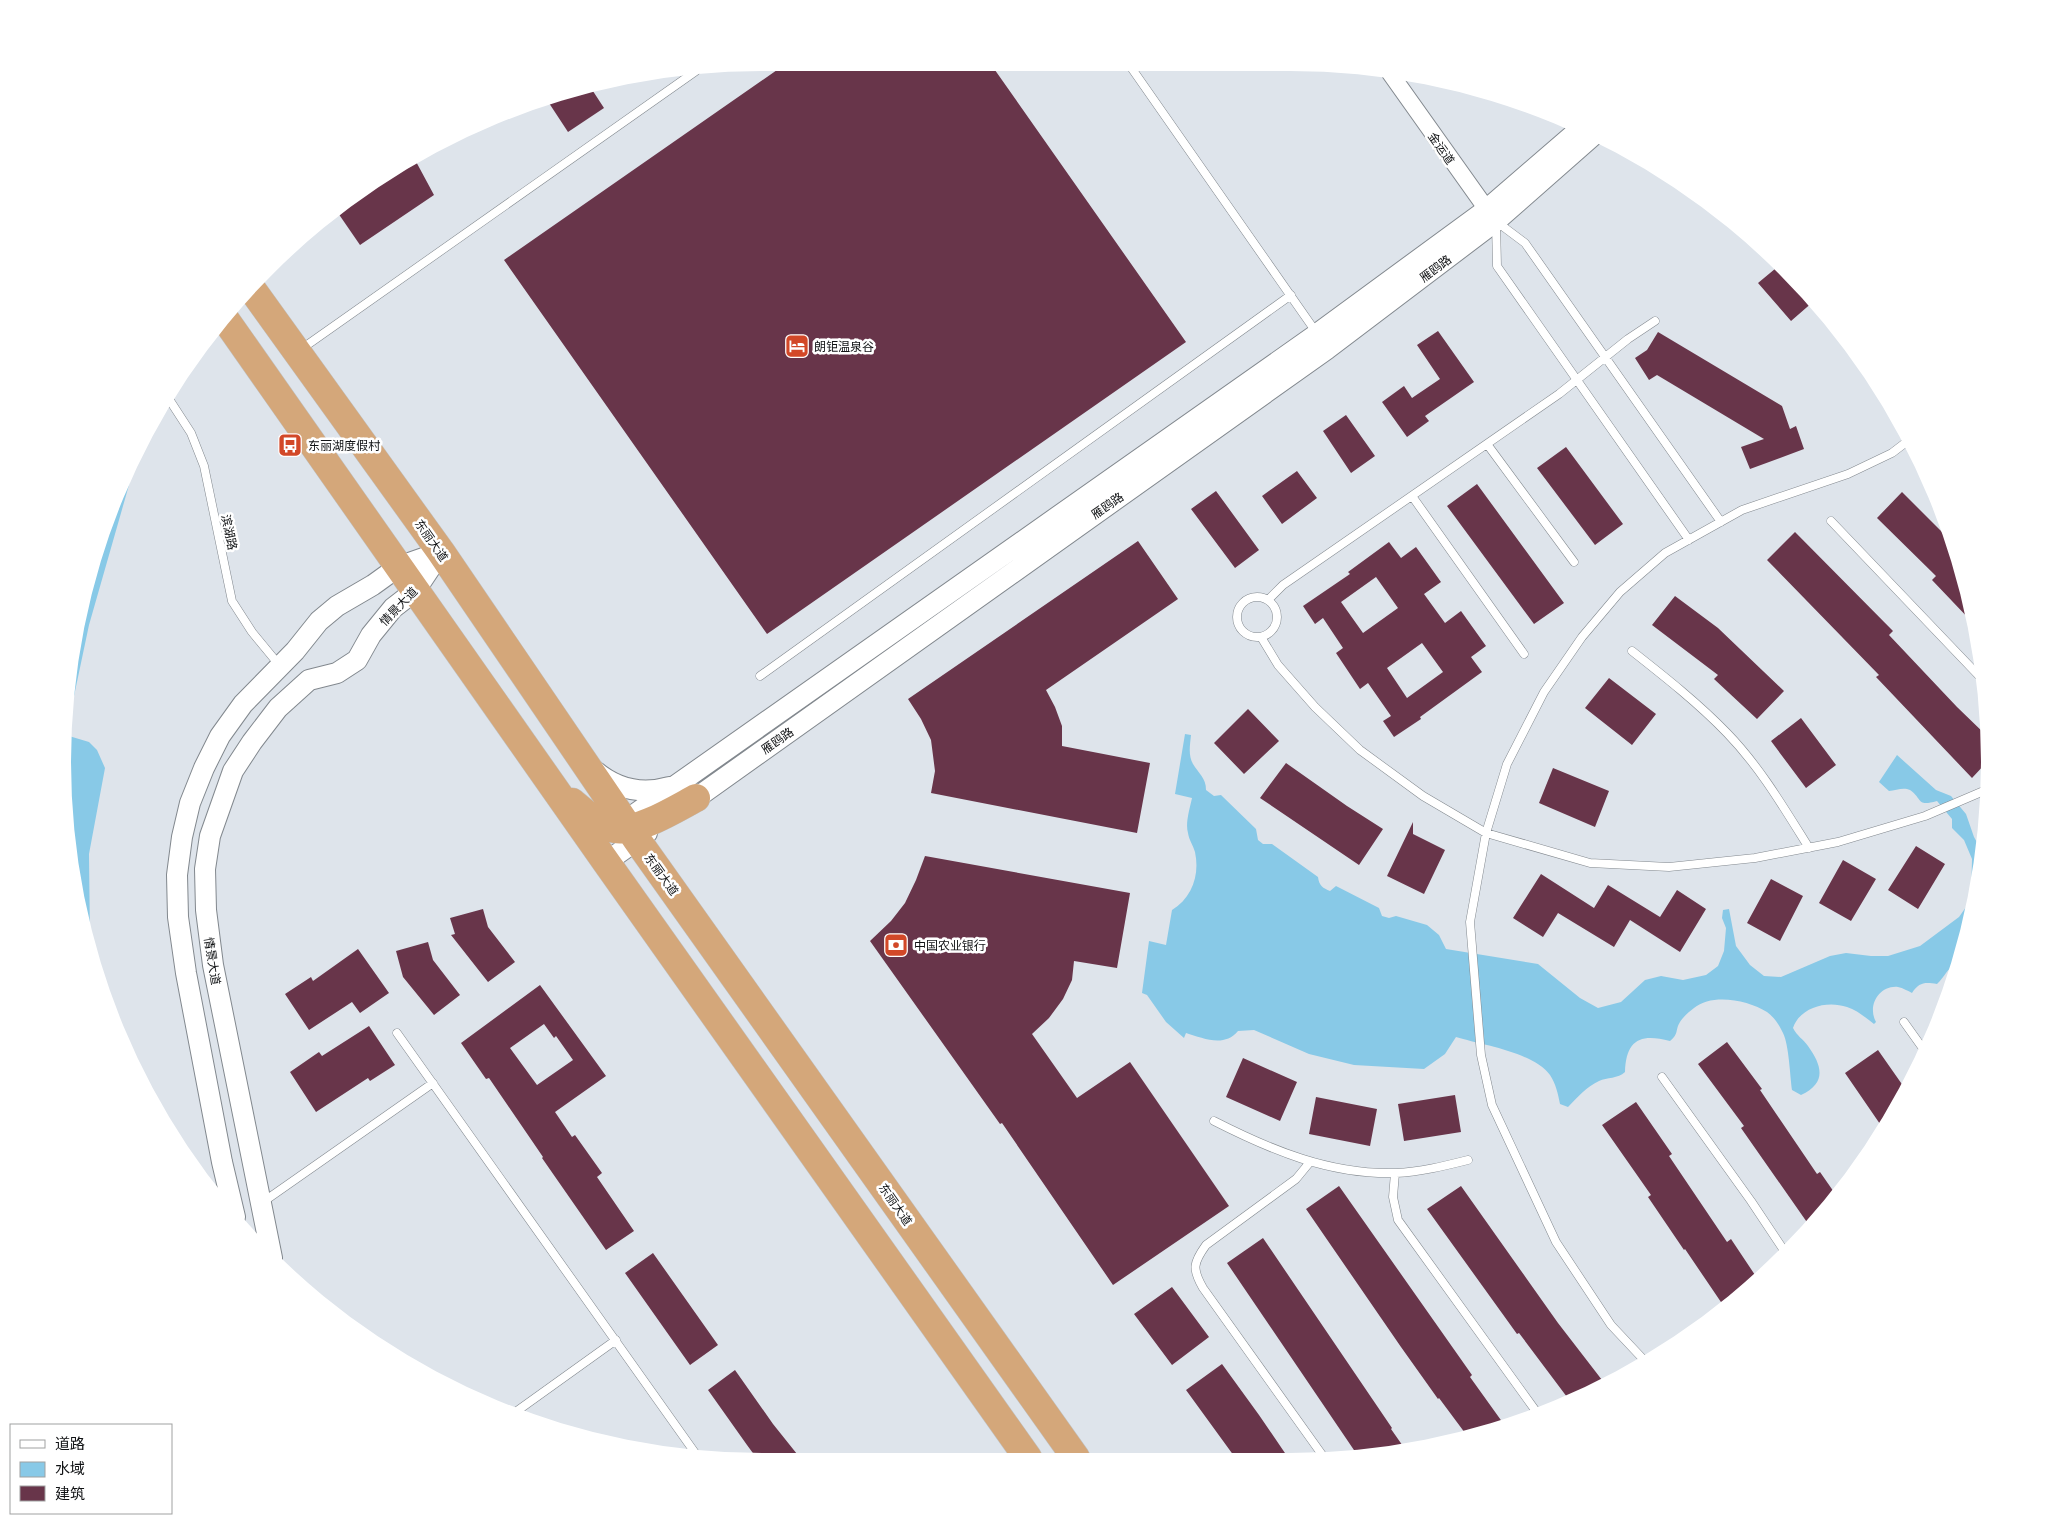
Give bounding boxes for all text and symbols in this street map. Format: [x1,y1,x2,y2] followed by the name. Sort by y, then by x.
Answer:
[1426,129,1458,167] street label: 金运道
[1416,252,1454,284] street label: 雁鸥路
[784,333,810,359] hotel icon: 朗钜温泉谷
[814,339,874,353] place label: 朗钜温泉谷
[277,432,303,458] bus stop icon: 东丽湖度假村
[308,438,381,452] place label: 东丽湖度假村
[1088,489,1126,521] street label: 雁鸥路
[219,513,241,551] street label: 滨湖路
[412,516,452,564] street label: 东丽大道
[376,584,420,628] street label: 情景大道
[758,724,796,756] street label: 雁鸥路
[642,850,682,898] street label: 东丽大道
[883,932,909,958] bank icon: 中国农业银行
[202,936,224,986] street label: 情景大道
[914,938,986,952] place label: 中国农业银行
[876,1180,916,1228] street label: 东丽大道
[10,1424,172,1514] legend
[55,1434,85,1452] text: 道路
[55,1459,85,1477] text: 水域
[55,1484,85,1502] text: 建筑

